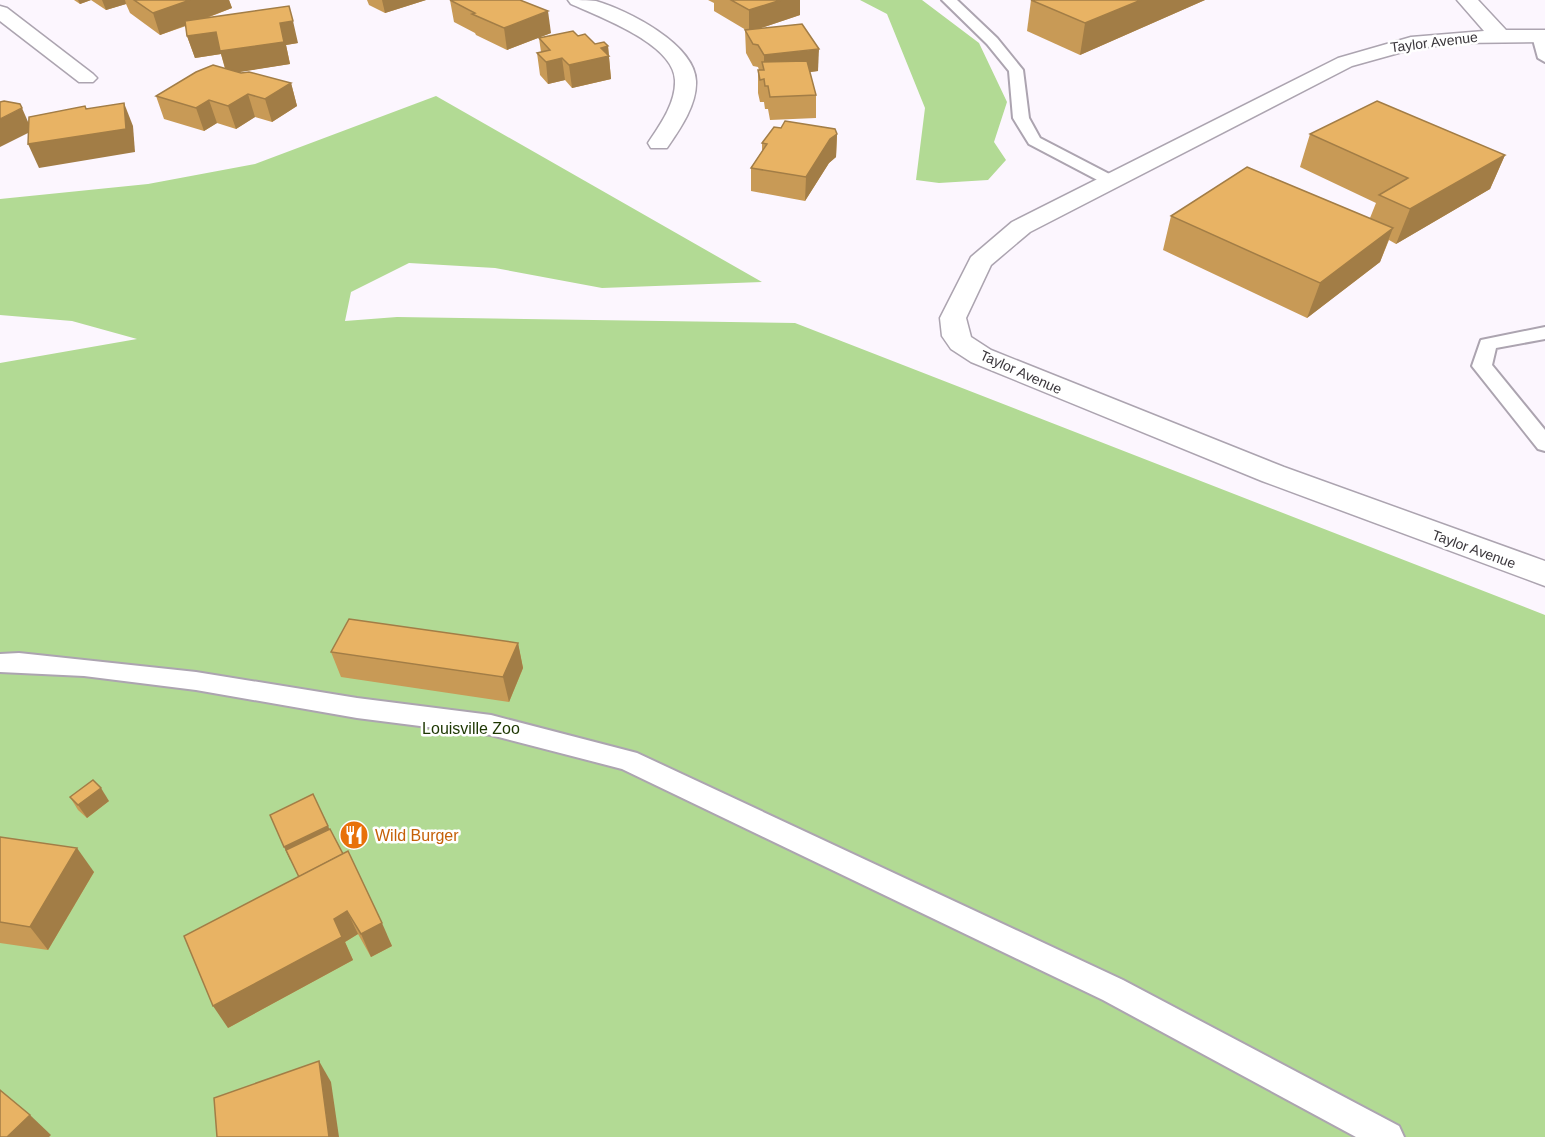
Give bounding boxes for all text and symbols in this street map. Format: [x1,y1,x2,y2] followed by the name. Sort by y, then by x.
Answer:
[1390,29,1479,55] street label: Taylor Avenue
[978,347,1064,397] street label: Taylor Avenue
[1430,526,1518,572] street label: Taylor Avenue
[422,720,520,737] park label: Louisville Zoo
[338,819,370,851] restaurant icon: Wild Burger
[375,827,459,844] place label: Wild Burger

